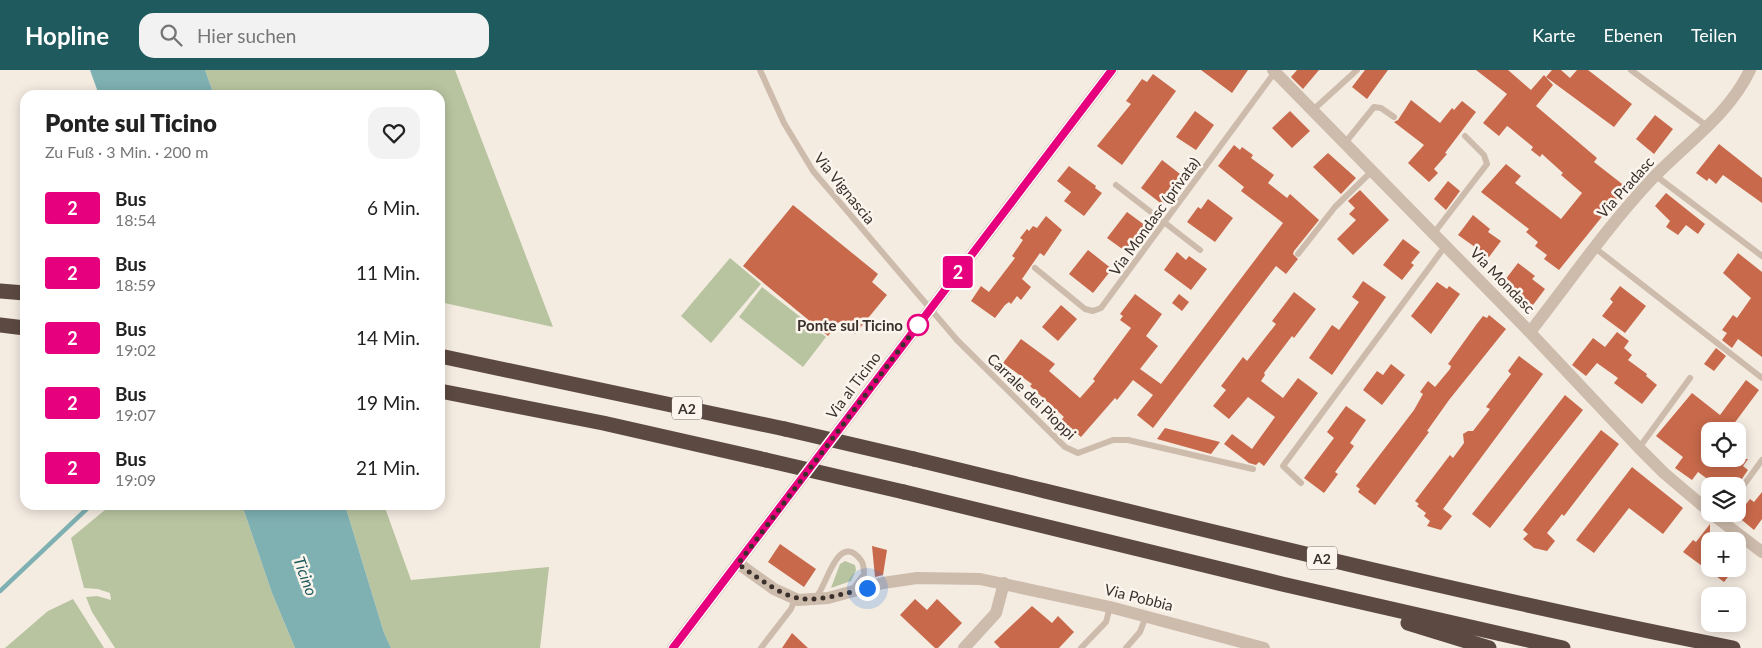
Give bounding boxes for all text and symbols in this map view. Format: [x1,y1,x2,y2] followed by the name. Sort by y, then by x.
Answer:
[139,13,489,58] search box
[25,21,109,50] text: Hopline
[157,21,185,49] icon: search
[197,24,296,47] text: Hier suchen
[1532,24,1575,46] text: Karte
[1603,24,1663,46] text: Ebenen
[1691,24,1737,46] text: Teilen
[368,107,420,159] button: heart
[45,108,217,137] text: Ponte sul Ticino
[45,142,208,161] text: Zu Fuß · 3 Min. · 200 m
[811,149,879,227] street label: Via Vignascia
[1105,153,1203,279] street label: Via Mondasc (privata)
[1593,153,1657,221] street label: Via Pradasc
[115,187,146,210] text: Bus
[367,196,420,219] text: 6 Min.
[67,197,78,219] text: 2
[115,210,156,229] text: 18:54
[1467,243,1539,317] street label: Via Mondasc
[115,252,146,275] text: Bus
[942,256,974,288] line badge: 2
[356,261,420,284] text: 11 Min.
[953,261,963,283] text: 2
[67,262,78,284] text: 2
[115,275,156,294] text: 18:59
[907,314,929,336] marker: Ponte sul Ticino
[797,316,903,334] place label: Ponte sul Ticino
[115,317,146,340] text: Bus
[356,326,420,349] text: 14 Min.
[67,327,78,349] text: 2
[115,340,156,359] text: 19:02
[822,348,884,422] street label: Via al Ticino
[984,349,1080,443] street label: Carrale dei Pioppi
[115,382,146,405] text: Bus
[356,391,420,414] text: 19 Min.
[67,392,78,414] text: 2
[672,396,702,419] road number: A2
[115,405,156,424] text: 19:07
[1701,422,1746,632] map controls
[1701,422,1746,467] button: locate
[115,447,146,470] text: Bus
[356,456,420,479] text: 21 Min.
[67,457,78,479] text: 2
[115,470,156,489] text: 19:09
[1701,477,1746,522] button: layers
[1701,532,1746,577] button: +
[1307,546,1337,569] road number: A2
[290,554,322,598] water label: Ticino
[855,576,880,601] your location
[1103,580,1175,614] street label: Via Pobbia
[1701,587,1746,632] button: −

